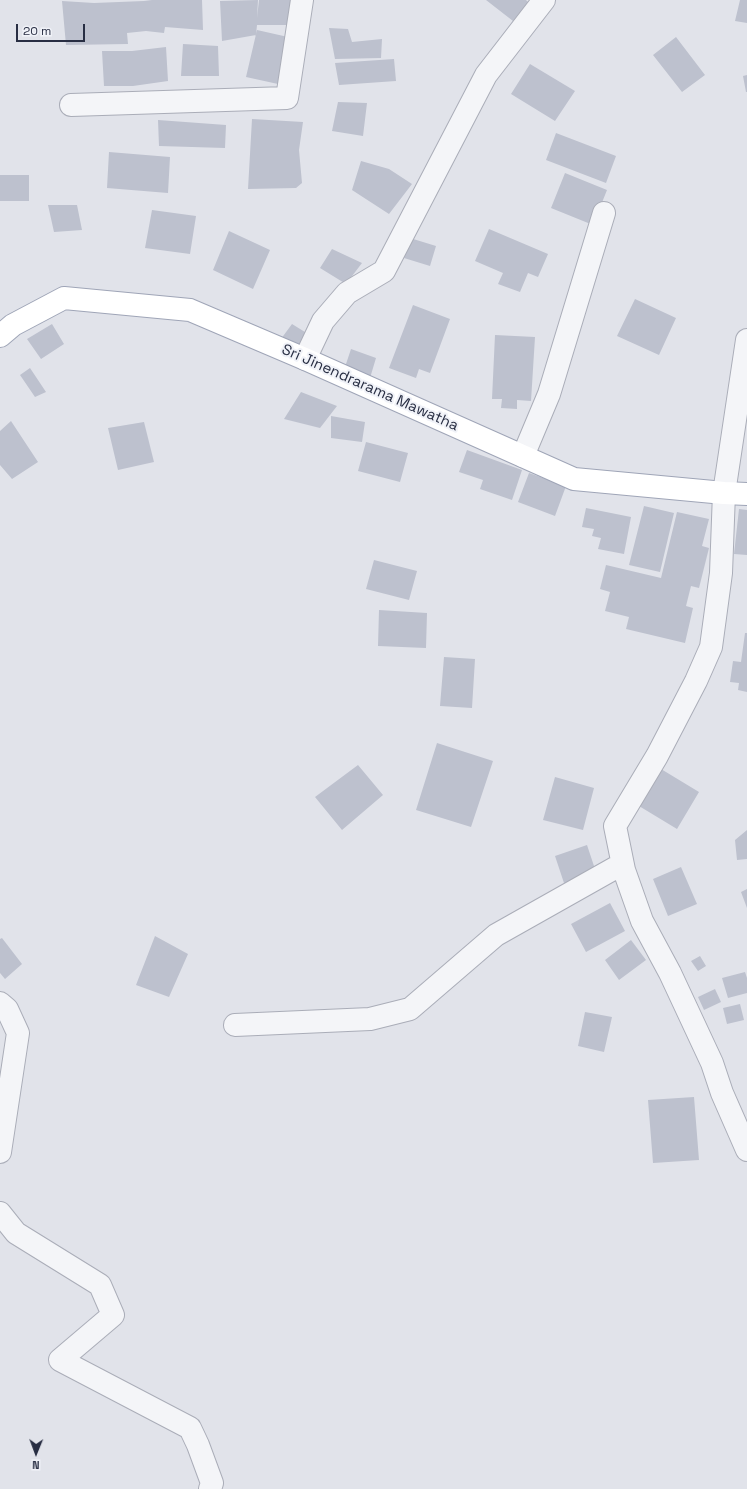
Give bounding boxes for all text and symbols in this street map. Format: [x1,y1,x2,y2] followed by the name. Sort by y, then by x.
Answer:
[18,16,87,42] scale bar
[23,23,51,39] text: 20 m
[279,341,461,435] street label: Sri Jinendrarama Mawatha
[16,1433,56,1473] north arrow
[32,1458,40,1472] text: N

